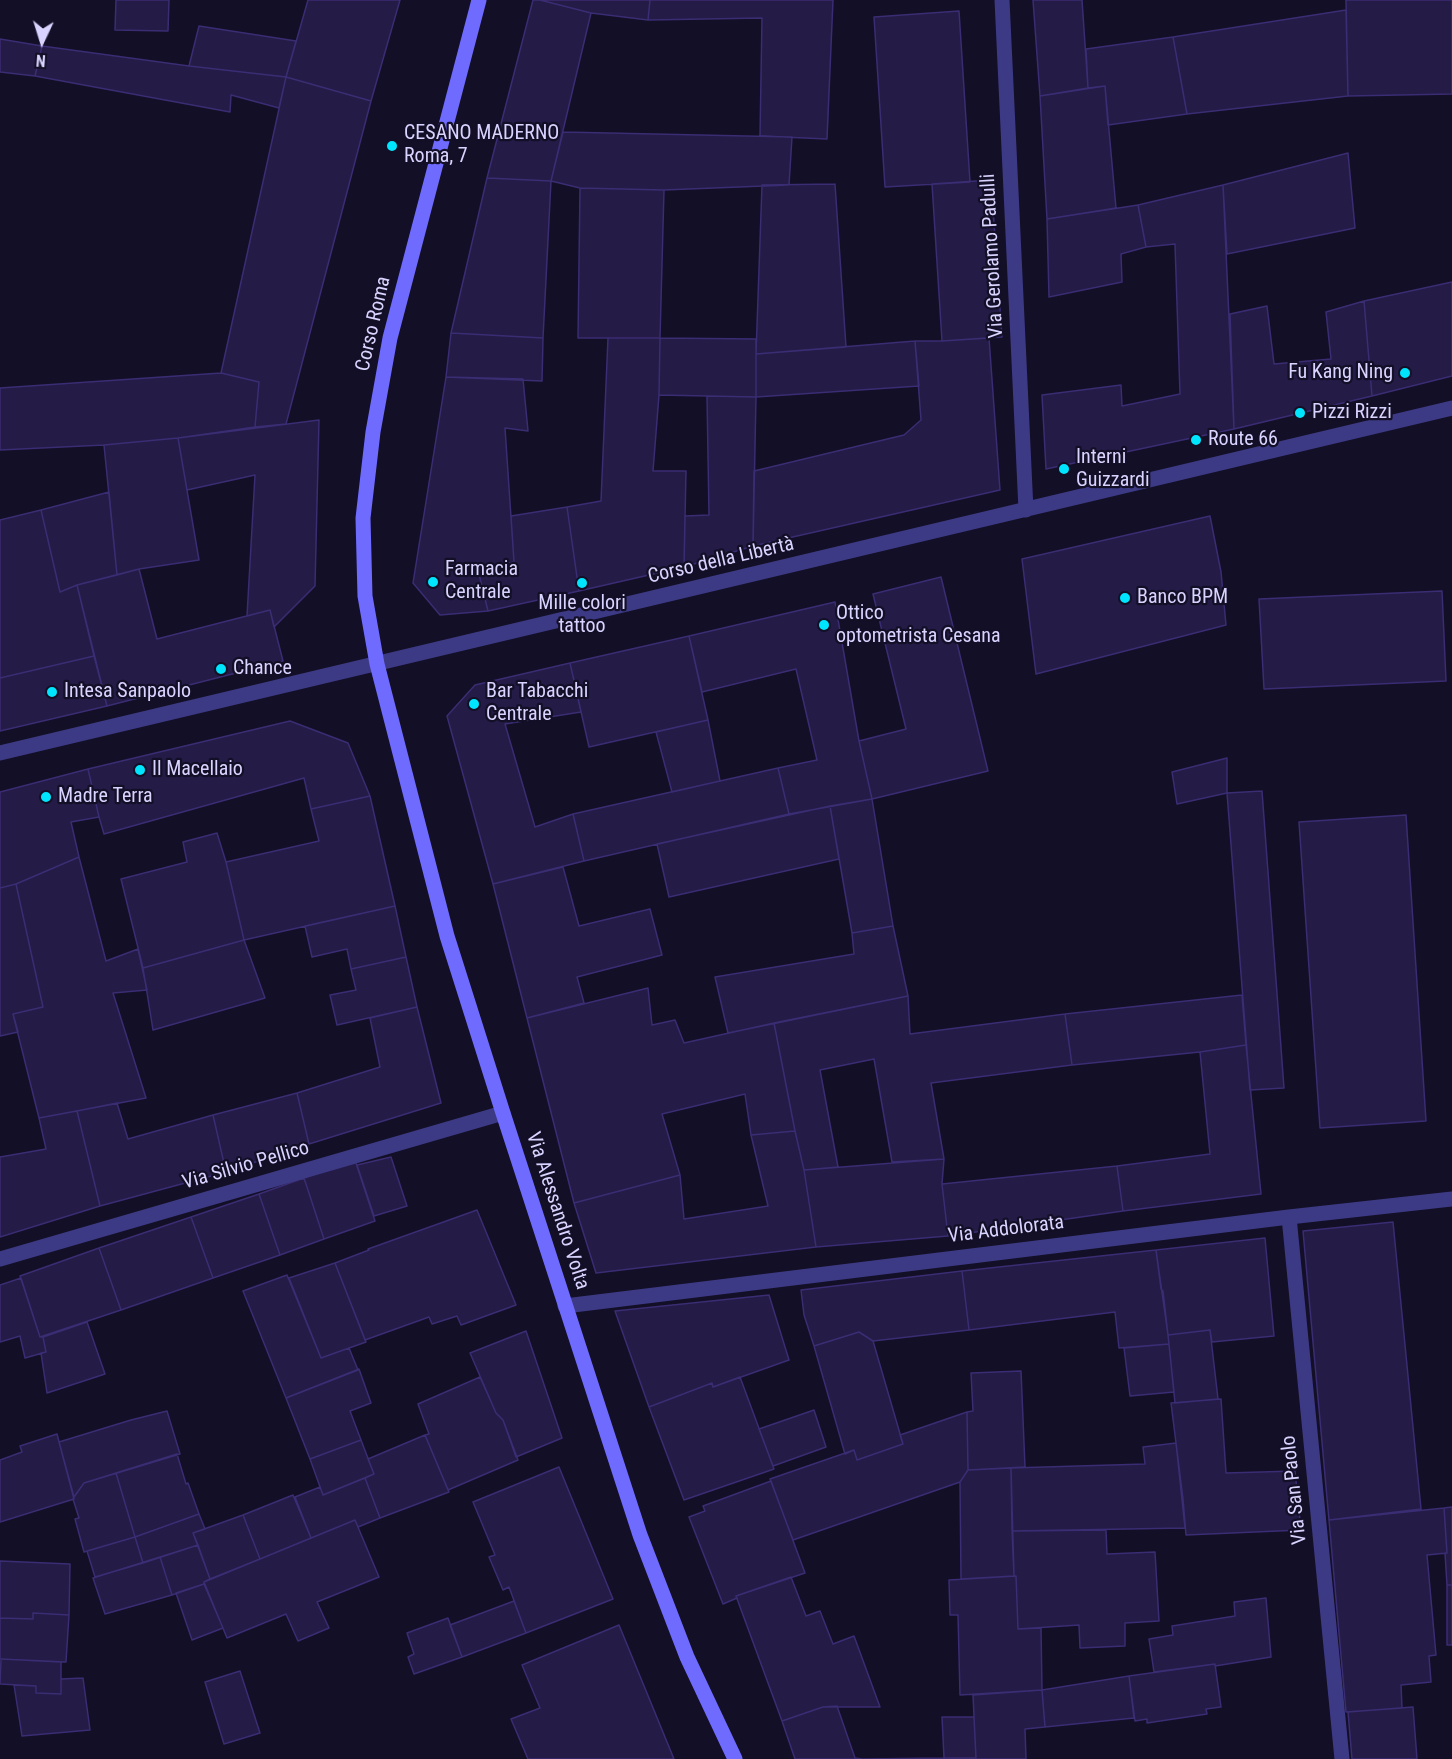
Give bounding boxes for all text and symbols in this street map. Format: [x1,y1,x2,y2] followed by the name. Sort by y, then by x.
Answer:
[12,12,72,72] north arrow
[35,51,46,70] text: N
[404,122,559,169] place label: CESANO MADERNO Roma, 7
[385,139,399,153] marker: CESANO MADERNO Roma, 7
[977,173,1009,339] street label: Via Gerolamo Padulli
[351,274,397,374] street label: Corso Roma
[1288,361,1393,385] place label: Fu Kang Ning
[1398,366,1412,380] marker: Fu Kang Ning
[1312,401,1392,425] place label: Pizzi Rizzi
[1293,406,1307,420] marker: Pizzi Rizzi
[1208,428,1278,452] place label: Route 66
[1189,433,1203,447] marker: Route 66
[1076,446,1150,493] place label: Interni Guizzardi
[1057,462,1071,476] marker: Interni Guizzardi
[646,533,796,589] street label: Corso della Libertà
[445,558,518,605] place label: Farmacia Centrale
[426,575,440,589] marker: Farmacia Centrale
[575,576,589,590] marker: Mille colori tattoo
[1137,586,1228,610] place label: Banco BPM
[1118,591,1132,605] marker: Banco BPM
[538,592,626,639] place label: Mille colori tattoo
[836,602,1001,649] place label: Ottico optometrista Cesana
[817,618,831,632] marker: Ottico optometrista Cesana
[233,657,292,681] place label: Chance
[214,662,228,676] marker: Chance
[64,680,191,704] place label: Intesa Sanpaolo
[486,680,588,727] place label: Bar Tabacchi Centrale
[45,685,59,699] marker: Intesa Sanpaolo
[467,697,481,711] marker: Bar Tabacchi Centrale
[152,758,243,782] place label: Il Macellaio
[133,763,147,777] marker: Il Macellaio
[58,785,153,809] place label: Madre Terra
[39,790,53,804] marker: Madre Terra
[520,1129,594,1293] street label: Via Alessandro Volta
[180,1136,312,1196] street label: Via Silvio Pellico
[947,1211,1065,1249] street label: Via Addolorata
[1277,1434,1313,1546] street label: Via San Paolo

